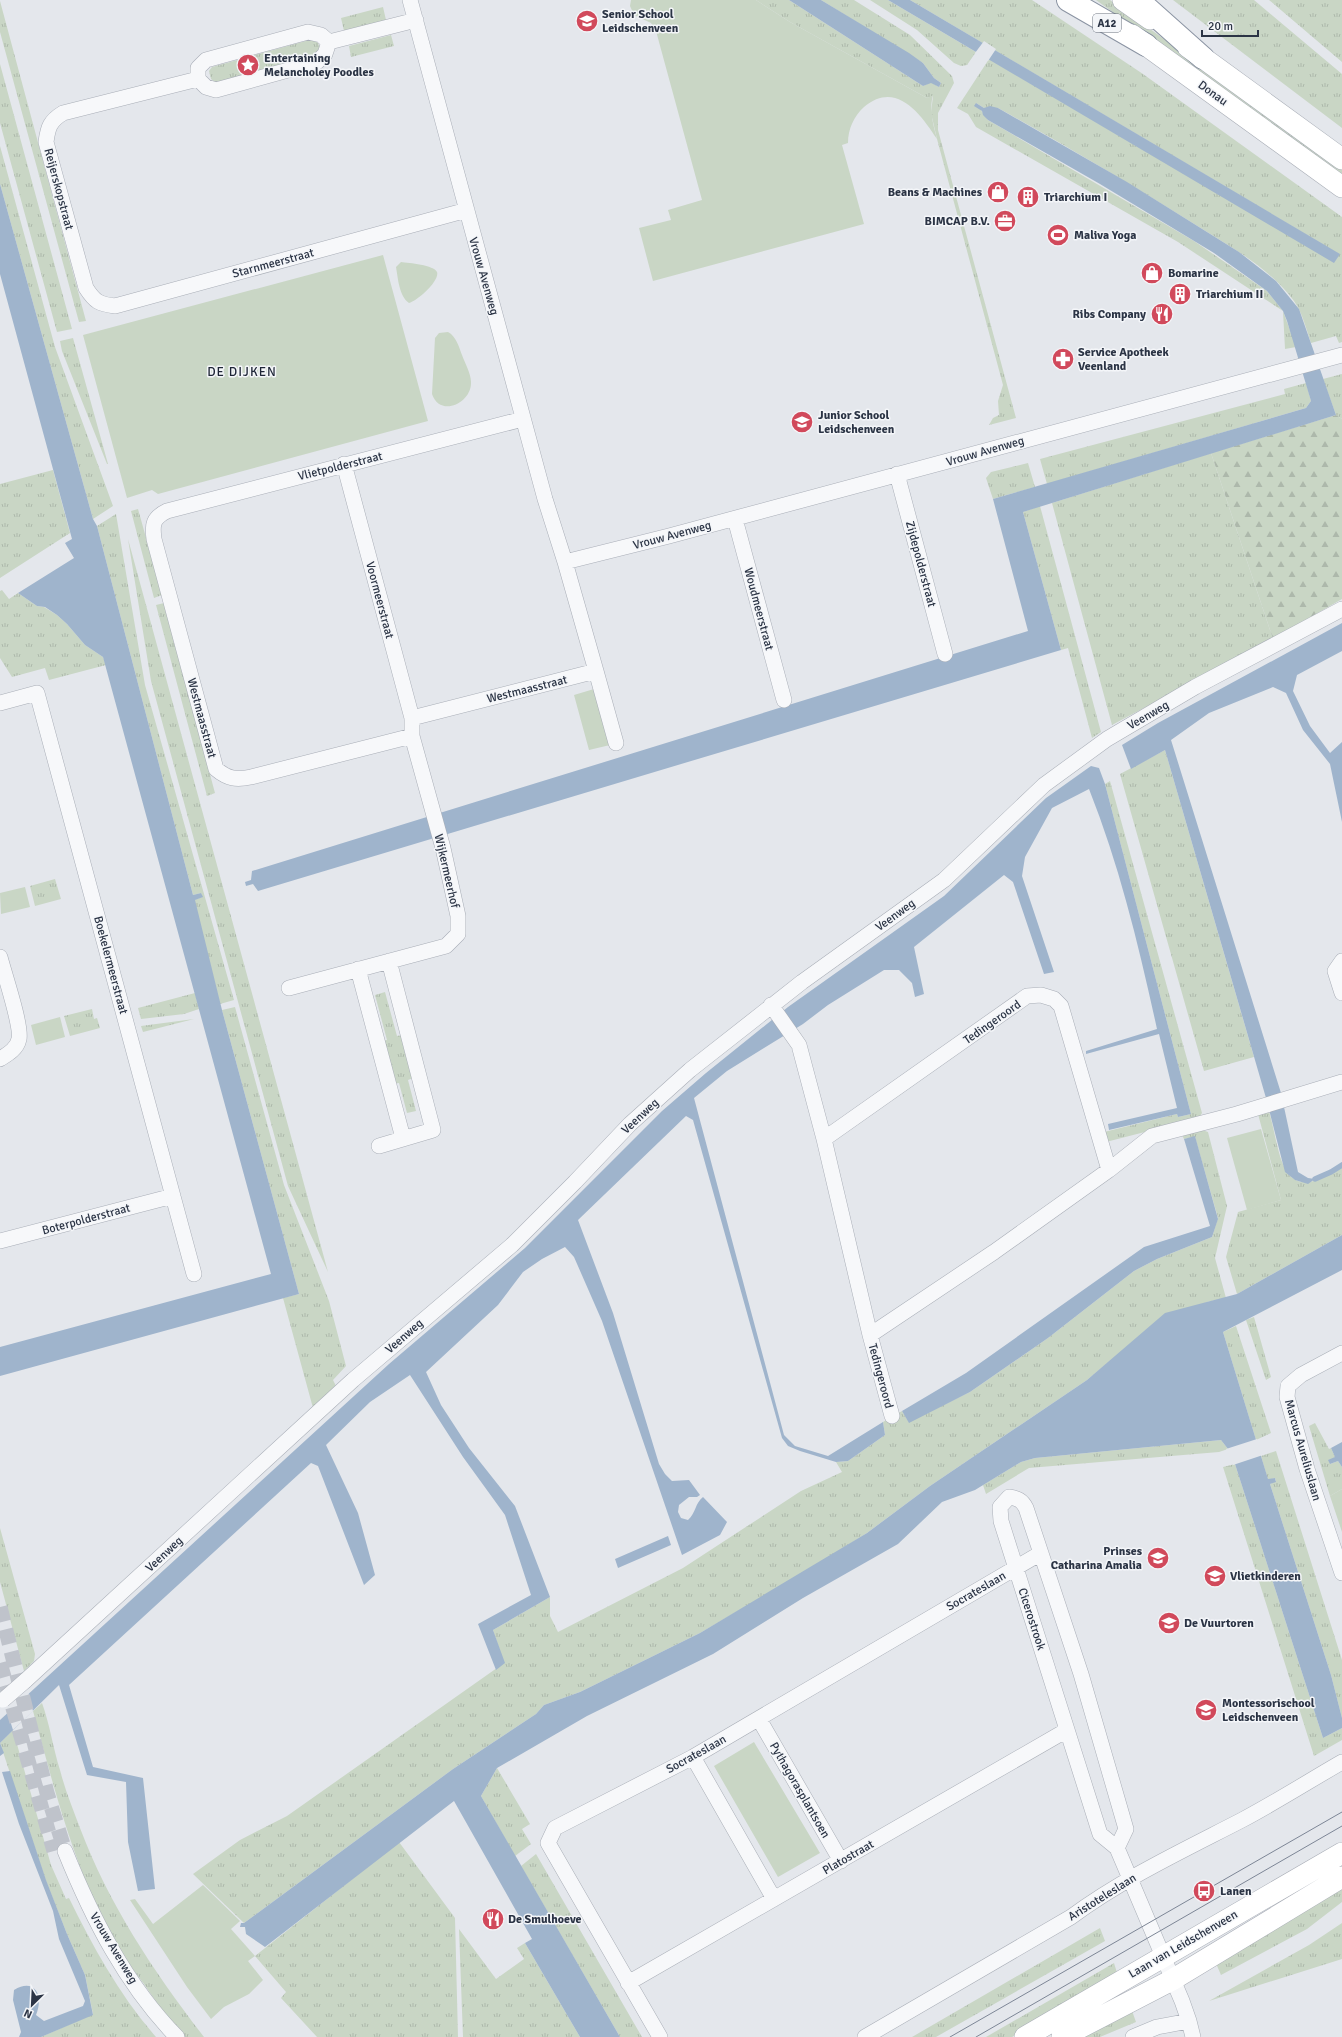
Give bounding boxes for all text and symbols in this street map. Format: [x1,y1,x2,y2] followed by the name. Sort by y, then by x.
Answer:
[602,7,679,36] place label: Senior School Leidschenveen
[574,8,600,34] school or university icon: Senior School Leidschenveen
[1202,12,1258,38] scale bar
[1093,14,1121,32] road number: A12
[1208,19,1233,34] text: 20 m
[264,51,374,80] place label: Entertaining Melancholey Poodles
[235,52,261,78] place icon: Entertaining Melancholey Poodles
[1195,78,1231,109] street label: Donau
[40,147,77,232] street label: Reijerskopstraat
[985,179,1011,205] shop icon: Beans & Machines
[1015,184,1041,210] building icon: Triarchium I
[888,185,983,200] place label: Beans & Machines
[1044,190,1107,205] place label: Triarchium I
[992,208,1018,234] office icon: BIMCAP B.V.
[925,214,990,229] place label: BIMCAP B.V.
[1045,222,1071,248] sports icon: Maliva Yoga
[1074,228,1136,243] place label: Maliva Yoga
[465,235,502,317] street label: Vrouw Avenweg
[231,245,316,282] street label: Starnmeerstraat
[1139,260,1165,286] shop icon: Bomarine
[1168,266,1219,281] place label: Bomarine
[1167,281,1193,307] building icon: Triarchium II
[1196,287,1263,302] place label: Triarchium II
[1149,301,1175,327] restaurant icon: Ribs Company
[1072,307,1146,322] place label: Ribs Company
[1078,345,1169,374] place label: Service Apotheek Veenland
[1050,346,1076,372] pharmacy icon: Service Apotheek Veenland
[207,364,277,380] district label: DE DIJKEN
[818,408,895,437] place label: Junior School Leidschenveen
[789,409,815,435] school or university icon: Junior School Leidschenveen
[944,433,1026,470] street label: Vrouw Avenweg
[296,449,384,484] street label: Vlietpolderstraat
[631,518,713,553] street label: Vrouw Avenweg
[902,519,939,609] street label: Zijdepolderstraat
[362,560,397,640] street label: Voormeerstraat
[740,566,777,652] street label: Woudmeerstraat
[485,672,569,707] street label: Westmaasstraat
[184,676,219,760] street label: Westmaasstraat
[1125,698,1172,733] street label: Veenweg
[431,833,463,911] street label: Wijkermeerhof
[872,896,918,935] street label: Veenweg
[90,914,131,1016] street label: Boekelermeerstraat
[961,997,1024,1048] street label: Tedingeroord
[619,1095,662,1137] street label: Veenweg
[40,1200,132,1238] street label: Boterpolderstraat
[382,1316,426,1357] street label: Veenweg
[865,1342,896,1410] street label: Tedingeroord
[1281,1398,1324,1503] street label: Marcus Aureliuslaan
[143,1533,186,1575] street label: Veenweg
[1051,1544,1143,1573] place label: Prinses Catharina Amalia
[1145,1545,1171,1571] school or university icon: Prinses Catharina Amalia
[1202,1563,1228,1589] school or university icon: Vlietkinderen
[944,1568,1009,1615] street label: Socrateslaan
[1230,1569,1301,1584] place label: Vlietkinderen
[1014,1586,1049,1652] street label: Cicerostrook
[1156,1610,1182,1636] school or university icon: De Vuurtoren
[1184,1616,1254,1631] place label: De Vuurtoren
[1222,1696,1315,1725] place label: Montessorischool Leidschenveen
[1193,1697,1219,1723] school or university icon: Montessorischool Leidschenveen
[664,1732,729,1777] street label: Socrateslaan
[766,1740,833,1841] street label: Pythagorasplantsoen
[820,1837,877,1878] street label: Platostraat
[1065,1870,1139,1924] street label: Aristoteleslaan
[1191,1878,1217,1904] bus stop icon: Lanen
[1220,1884,1252,1899] place label: Lanen
[480,1906,506,1932] restaurant icon: De Smulhoeve
[1126,1907,1240,1982] street label: Laan van Leidschenveen
[86,1910,141,1987] street label: Vrouw Avenweg
[508,1912,582,1927] place label: De Smulhoeve
[12,1985,52,2025] north arrow
[22,2006,34,2021] text: N

